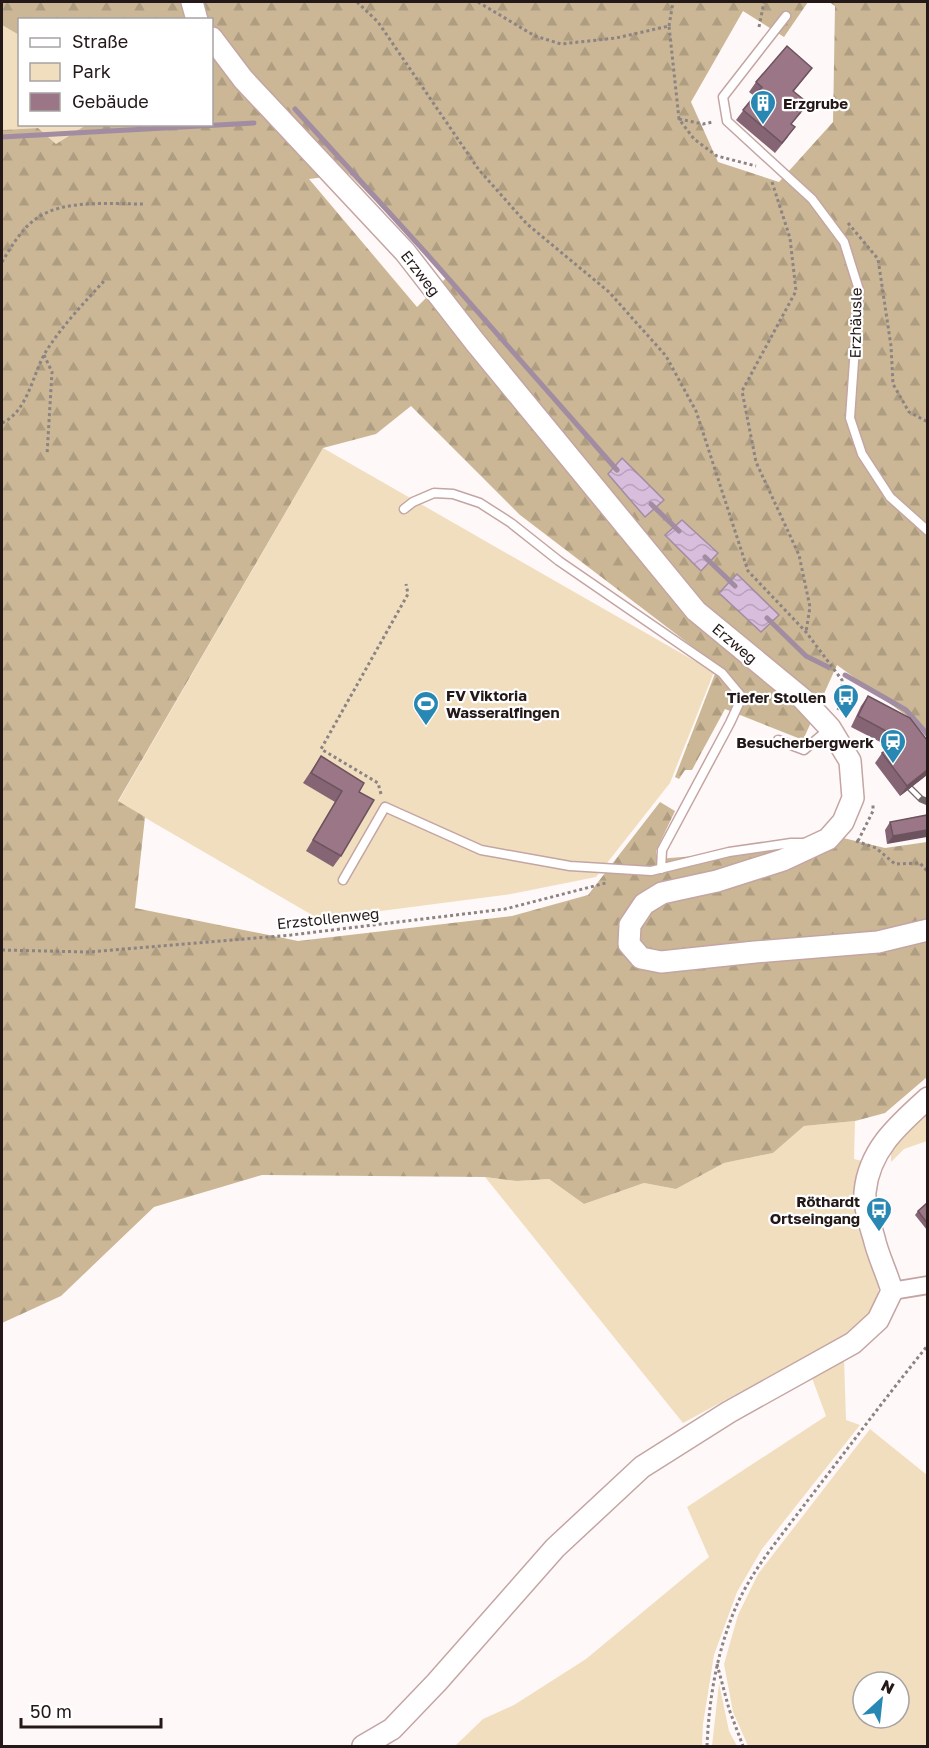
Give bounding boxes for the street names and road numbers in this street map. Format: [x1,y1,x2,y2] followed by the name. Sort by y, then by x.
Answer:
[398,247,444,299] street label: Erzweg
[845,287,865,359] street label: Erzhäusle
[709,619,761,667] street label: Erzweg
[276,904,380,932] street label: Erzstollenweg

